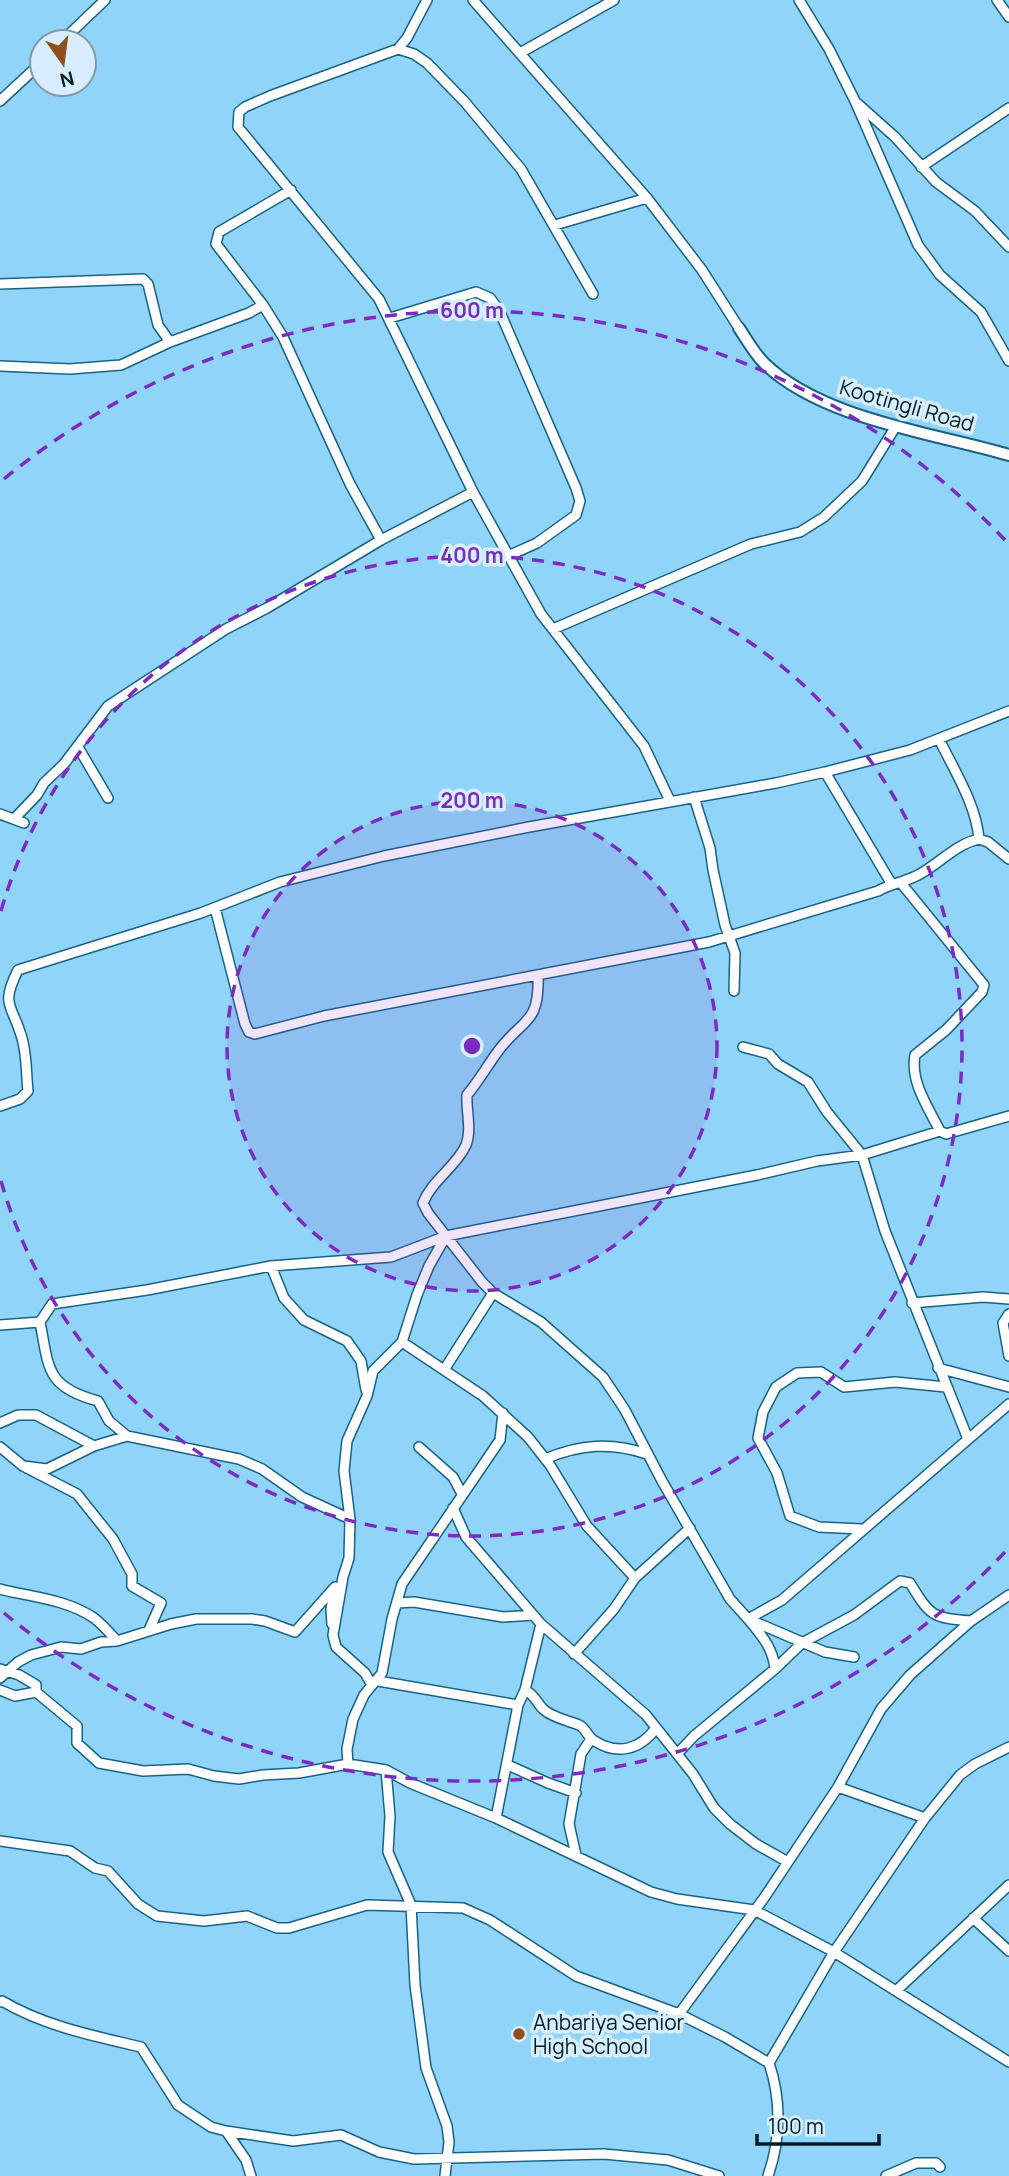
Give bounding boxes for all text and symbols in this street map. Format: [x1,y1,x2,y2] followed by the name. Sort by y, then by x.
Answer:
[28,28,98,98] north arrow
[57,65,77,94] text: N
[440,296,504,324] text: 600 m
[837,372,977,438] street label: Kootingli Road
[440,541,504,569] text: 400 m
[440,786,504,814] text: 200 m
[460,1034,484,1058] centre of rings
[533,2008,685,2060] place label: Anbariya Senior High School
[511,2026,527,2042] marker: Anbariya Senior High School
[757,2102,880,2146] scale bar
[768,2112,824,2140] text: 100 m

